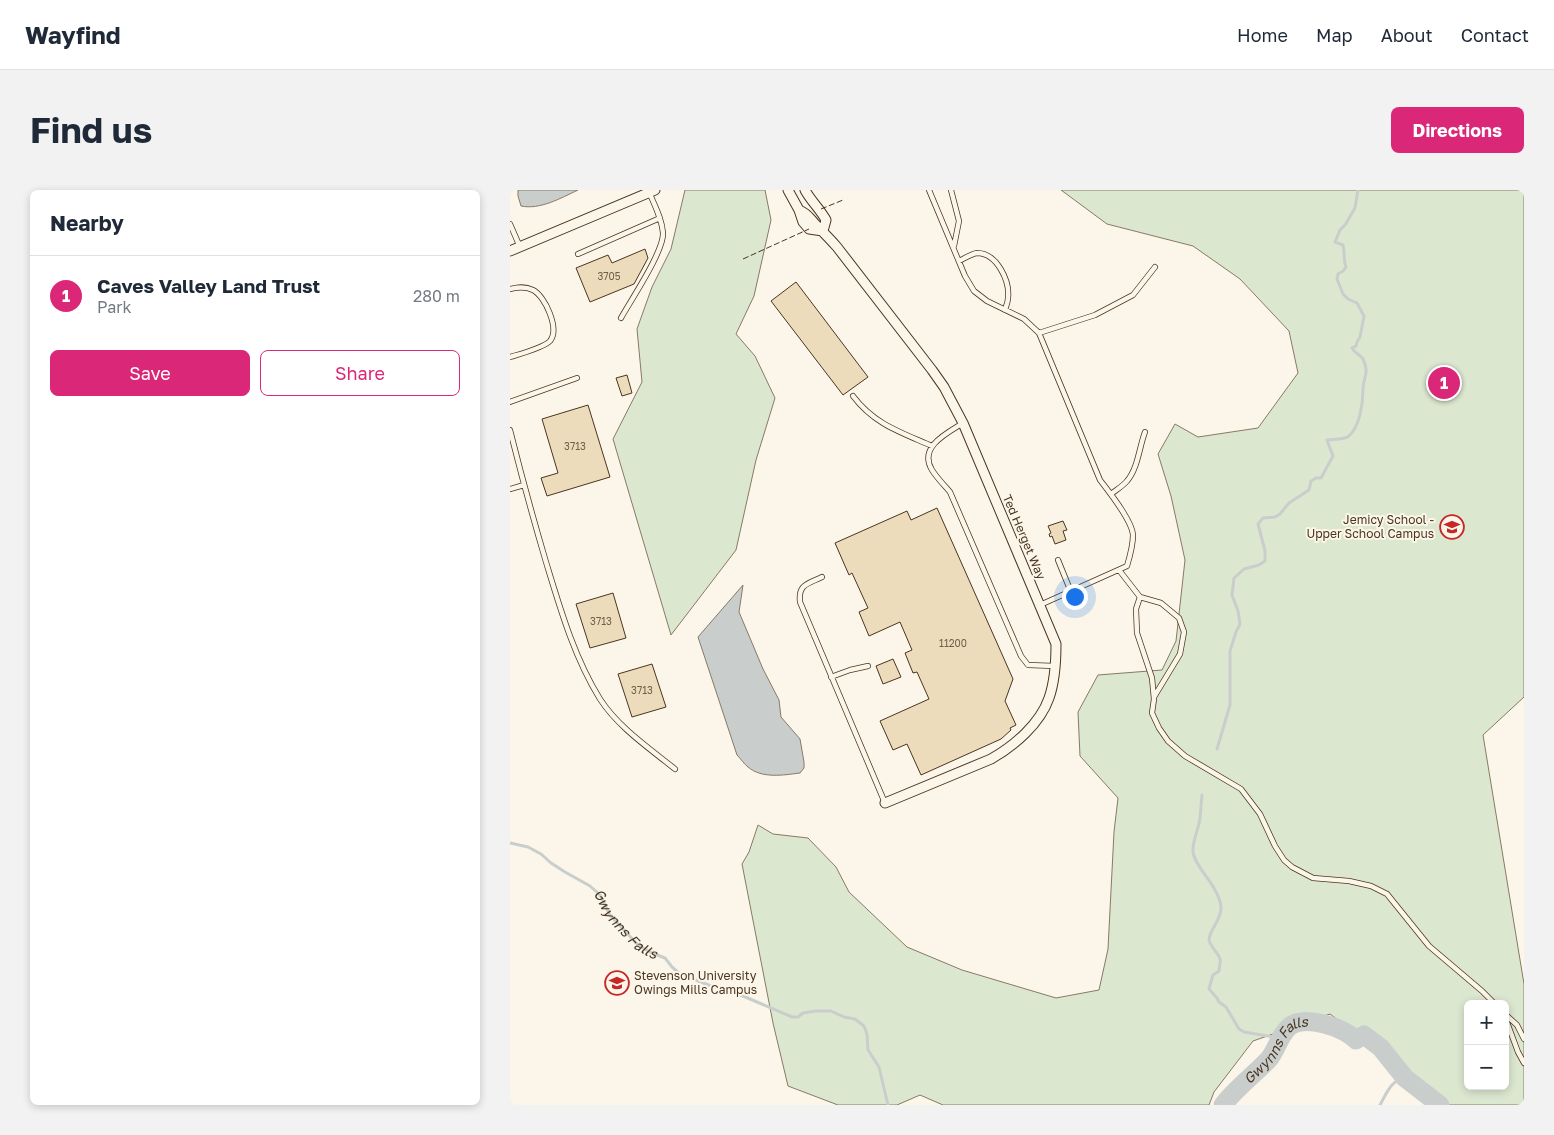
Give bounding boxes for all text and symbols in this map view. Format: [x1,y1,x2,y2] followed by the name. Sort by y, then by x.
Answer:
[25,20,121,49] text: Wayfind
[1237,24,1288,46] text: Home
[1316,24,1353,46] text: Map
[1381,24,1433,46] text: About
[1461,24,1529,46] text: Contact
[1391,107,1524,153] button: Directions
[30,109,152,151] text: Find us
[50,210,124,236] text: Nearby
[597,270,621,282] house number: 3705
[97,274,320,297] text: Caves Valley Land Trust
[62,286,70,306] text: 1
[413,286,460,306] text: 280 m
[97,297,132,317] text: Park
[50,350,250,396] button: Save
[260,350,460,396] button: Share
[1428,364,1460,402] pin: 1
[564,440,586,452] house number: 3713
[1000,492,1049,582] street label: Ted Herget Way
[1306,512,1434,541] place label: Jemicy School - Upper School Campus
[1439,514,1465,540] school or university icon: Jemicy School - Upper School Campus
[1062,584,1088,610] your location
[590,615,612,627] house number: 3713
[939,637,967,649] house number: 11200
[631,684,653,696] house number: 3713
[591,885,660,962] water label: Gwynns Falls
[634,968,757,997] place label: Stevenson University Owings Mills Campus
[604,970,630,996] school or university icon: Stevenson University Owings Mills Campus
[1464,1000,1509,1090] map controls
[1464,1000,1509,1045] button: +
[1240,1012,1309,1087] water label: Gwynns Falls
[1464,1045,1509,1090] button: −

